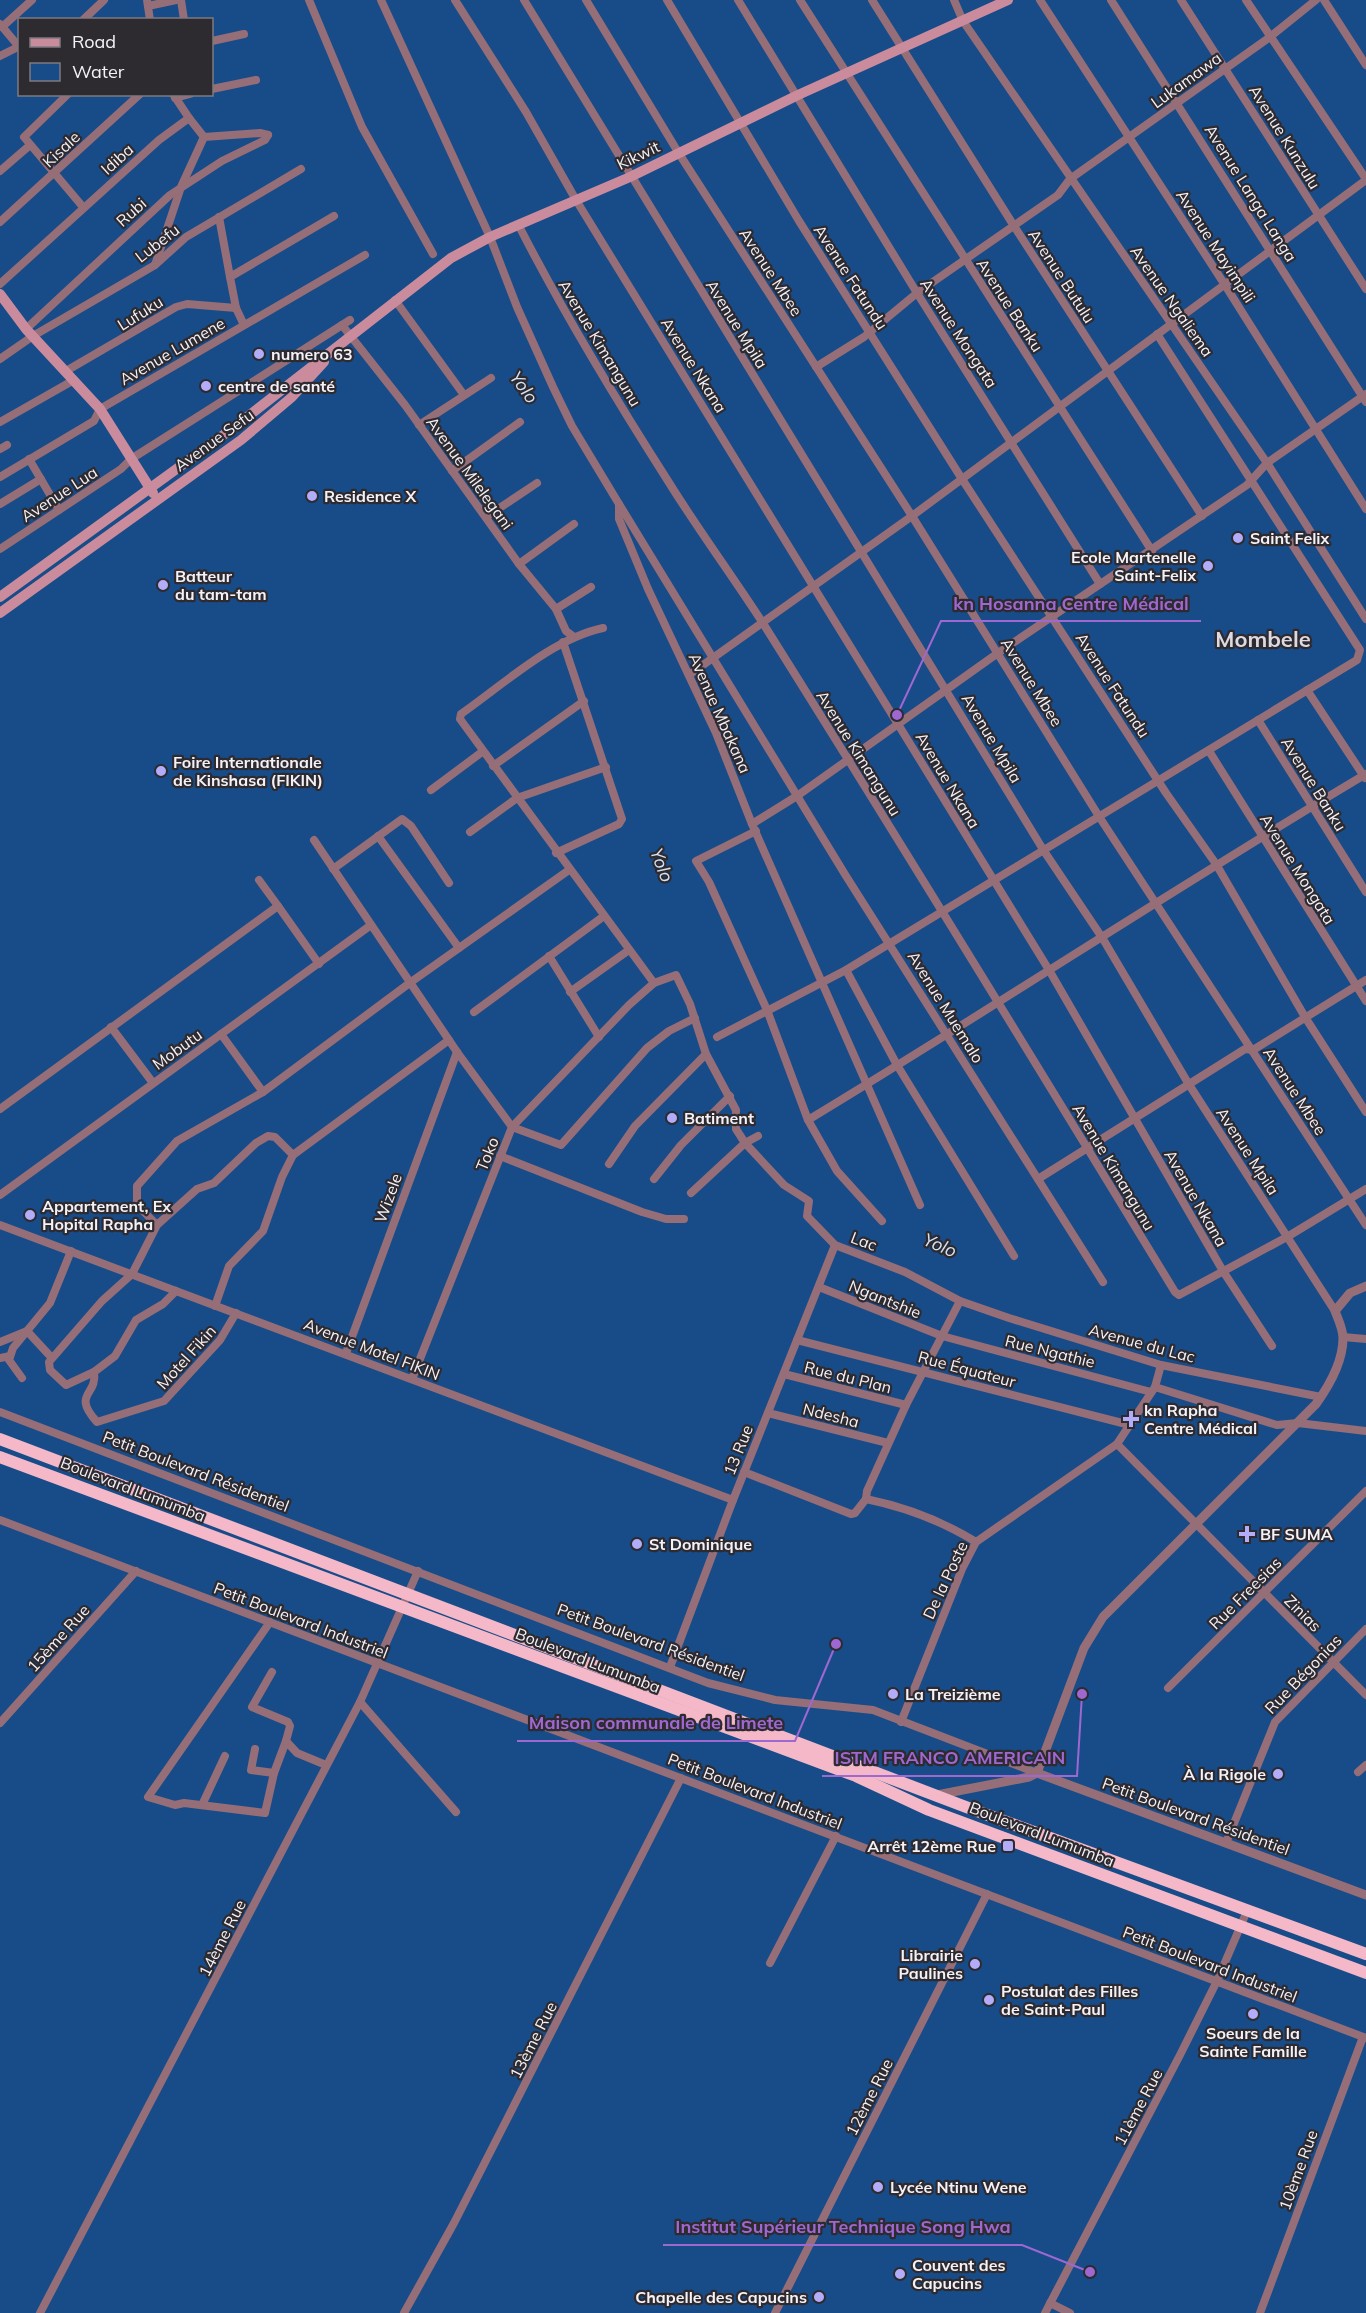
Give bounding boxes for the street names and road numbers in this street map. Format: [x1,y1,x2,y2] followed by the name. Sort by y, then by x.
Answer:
[1147,48,1225,112] street label: Lukamawa
[1245,81,1325,193] street label: Avenue Kunzulu
[1201,121,1301,265] street label: Avenue Langa Langa
[38,127,84,171] street label: Kisale
[613,136,663,174] street label: Kikwit
[97,139,137,179] street label: Idiba
[1172,186,1260,306] street label: Avenue Mayimpili
[112,193,150,231] street label: Rubi
[131,220,183,266] street label: Lubefu
[810,221,892,333] street label: Avenue Fatundu
[735,224,807,320] street label: Avenue Mbee
[1024,225,1100,327] street label: Avenue Butulu
[1126,242,1218,360] street label: Avenue Ngaliema
[972,255,1048,355] street label: Avenue Banku
[916,274,1002,392] street label: Avenue Mongata
[554,276,646,410] street label: Avenue Kimangunu
[702,276,772,372] street label: Avenue Mpila
[114,291,166,335] street label: Lufuku
[116,313,228,389] street label: Avenue Lumene
[657,314,731,416] street label: Avenue Nkana
[170,405,258,475] street label: Avenue Sefu
[422,413,518,533] street label: Avenue Milelegani
[17,462,101,526] street label: Avenue Lua
[1072,629,1154,741] street label: Avenue Fatundu
[997,634,1067,730] street label: Avenue Mbee
[685,650,755,776] street label: Avenue Mbakana
[812,686,906,820] street label: Avenue Kimangunu
[958,690,1026,786] street label: Avenue Mpila
[911,728,985,832] street label: Avenue Nkana
[1277,733,1351,835] street label: Avenue Banku
[1256,810,1340,928] street label: Avenue Mongata
[904,947,988,1067] street label: Avenue Muemalo
[148,1024,206,1074] street label: Mobutu
[1259,1043,1331,1139] street label: Avenue Mbee
[1068,1100,1160,1234] street label: Avenue Kimangunu
[1212,1103,1284,1199] street label: Avenue Mpila
[471,1134,503,1174] street label: Toko
[1160,1146,1232,1250] street label: Avenue Nkana
[370,1171,406,1225] street label: Wizele
[848,1227,880,1255] street label: Lac
[846,1275,924,1323] street label: Ngantshie
[301,1314,443,1384] street label: Avenue Motel FIKIN
[1087,1319,1197,1367] street label: Avenue du Lac
[152,1321,220,1393] street label: Motel Fikin
[1003,1330,1097,1372] street label: Rue Ngathie
[916,1346,1018,1392] street label: Rue Équateur
[802,1356,894,1398] street label: Rue du Plan
[801,1398,861,1432] street label: Ndesha
[719,1422,757,1478] street label: 13 Rue
[100,1426,292,1516] street label: Petit Boulevard Résidentiel
[58,1452,208,1526] street label: Boulevard Lumumba
[918,1538,972,1622] street label: De la Poste
[1205,1553,1285,1633] street label: Rue Freesias
[211,1578,391,1662] street label: Petit Boulevard Industriel
[1280,1590,1326,1636] street label: Zinias
[555,1599,747,1685] street label: Petit Boulevard Résidentiel
[23,1600,93,1676] street label: 15ème Rue
[513,1623,663,1697] street label: Boulevard Lumumba
[1260,1630,1346,1718] street label: Rue Bégonias
[665,1749,845,1833] street label: Petit Boulevard Industriel
[1100,1773,1292,1859] street label: Petit Boulevard Résidentiel
[967,1797,1117,1871] street label: Boulevard Lumumba
[194,1896,250,1980] street label: 14ème Rue
[1120,1922,1300,2006] street label: Petit Boulevard Industriel
[505,1998,561,2082] street label: 13ème Rue
[841,2055,897,2139] street label: 12ème Rue
[1109,2065,1167,2149] street label: 11ème Rue
[1274,2127,1322,2213] street label: 10ème Rue

